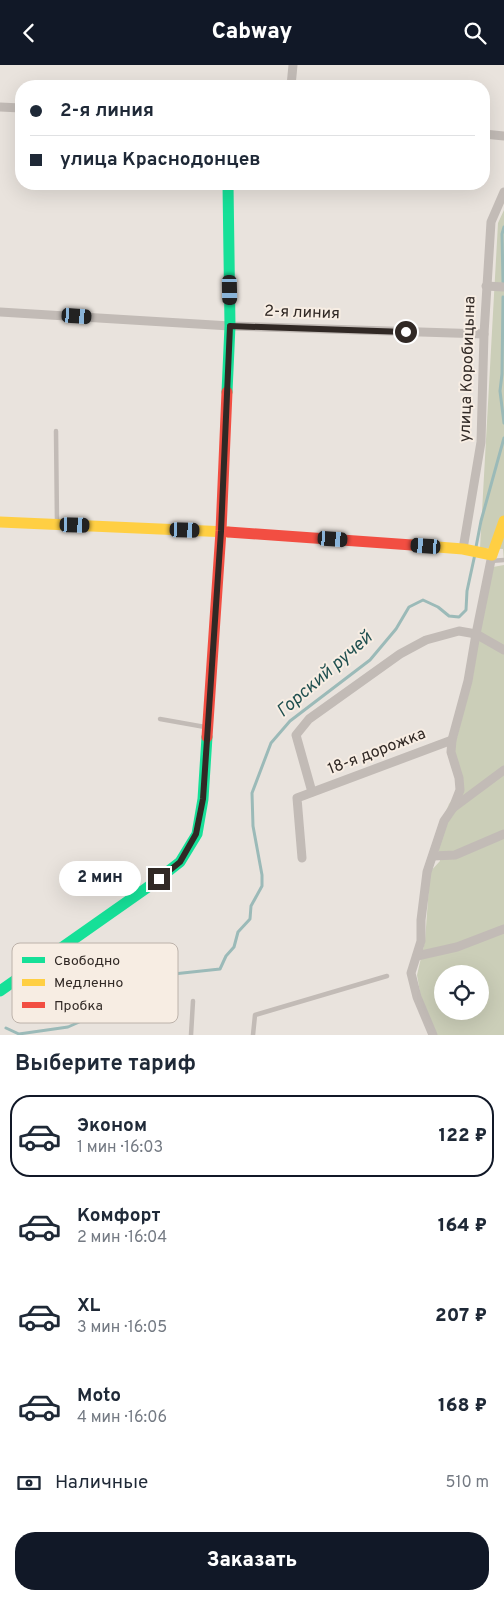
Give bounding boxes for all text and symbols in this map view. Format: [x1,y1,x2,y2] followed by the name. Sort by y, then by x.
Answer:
[15,19,43,47] icon: back
[212,19,292,46] text: Cabway
[461,19,489,47] icon: search
[60,99,154,123] text: 2-я линия
[60,148,261,172] text: улица Краснодонцев
[222,275,237,305] car
[455,296,481,442] street label: улица Коробицына
[264,302,340,324] street label: 2-я линия
[61,307,92,325] car
[395,321,417,343] route start
[59,517,90,533] car
[169,522,200,538] car
[317,530,348,548] car
[410,537,441,555] car
[272,627,378,723] water label: Горский ручей
[325,724,429,780] street label: 18-я дорожка
[59,861,142,897] callout: 2 мин
[77,868,123,888] text: 2 мин
[148,868,170,890] route end
[12,943,178,1023] legend
[54,953,120,970] text: Свободно
[434,965,489,1020] map controls
[434,965,489,1020] button: locate
[54,975,123,992] text: Медленно
[54,998,103,1015] text: Пробка
[15,1051,196,1078] text: Выберите тариф
[17,1114,62,1159] icon: car
[77,1114,147,1138] text: Эконом
[439,1124,487,1148] text: 122 ₽
[77,1138,163,1158] text: 1 мин · 16:03
[17,1204,62,1249] icon: car
[77,1204,160,1228] text: Комфорт
[438,1214,487,1238] text: 164 ₽
[77,1228,167,1248] text: 2 мин · 16:04
[17,1294,62,1339] icon: car
[77,1294,100,1318] text: XL
[435,1304,487,1328] text: 207 ₽
[77,1318,167,1338] text: 3 мин · 16:05
[17,1384,62,1429] icon: car
[77,1384,121,1408] text: Moto
[438,1394,487,1418] text: 168 ₽
[77,1408,167,1428] text: 4 мин · 16:06
[15,1469,43,1497] icon: cash
[55,1471,148,1495] text: Наличные
[446,1473,489,1493] text: 510 m
[15,1532,489,1590] button: Заказать

